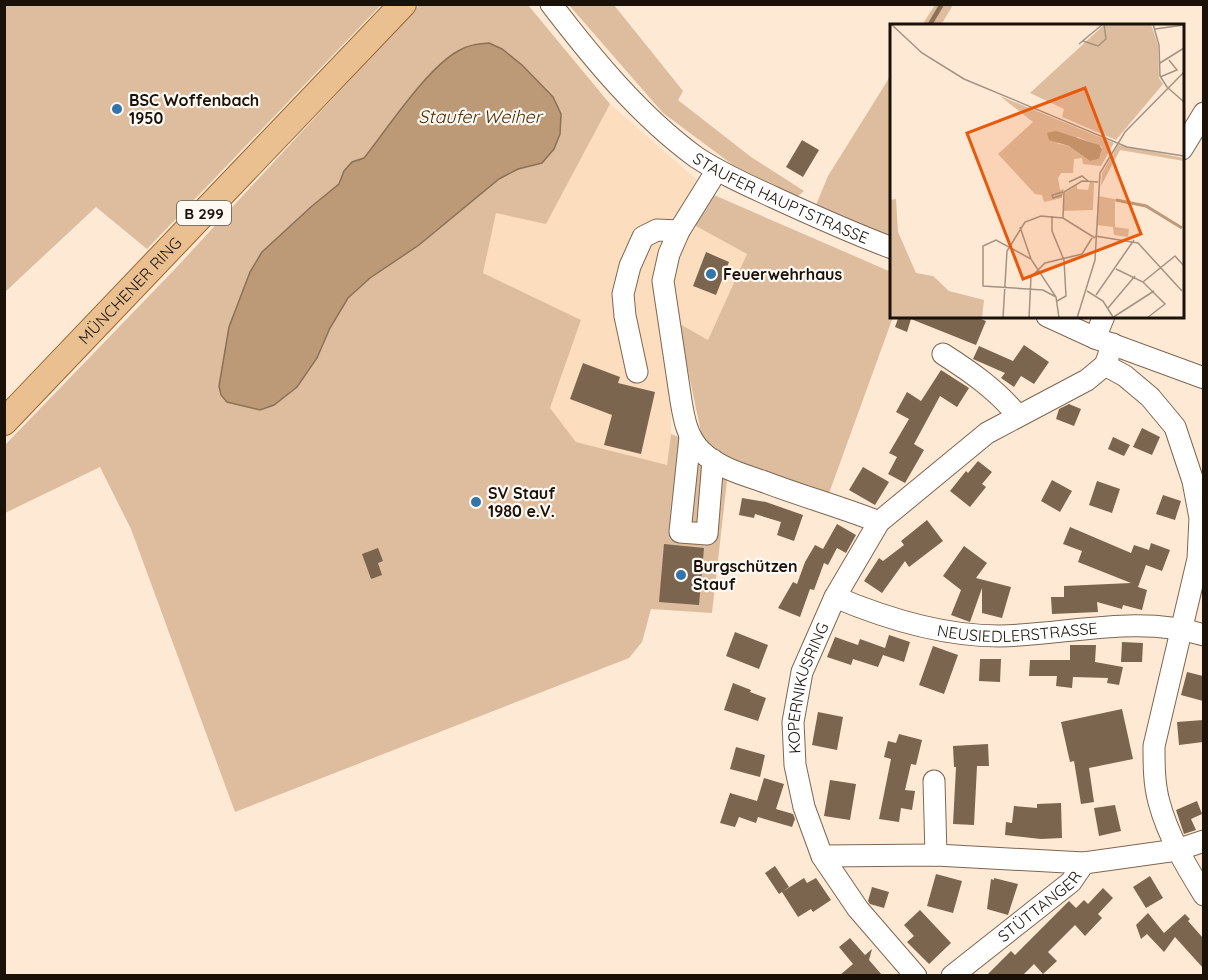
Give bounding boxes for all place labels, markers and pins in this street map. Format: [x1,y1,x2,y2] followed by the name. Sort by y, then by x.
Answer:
[129,90,259,128] place label: BSC Woffenbach 1950
[110,102,124,116] marker: BSC Woffenbach 1950
[723,264,842,284] place label: Feuerwehrhaus
[704,267,718,281] marker: Feuerwehrhaus
[488,483,555,521] place label: SV Stauf 1980 e.V.
[469,495,483,509] marker: SV Stauf 1980 e.V.
[693,556,798,594] place label: Burgschützen Stauf
[674,568,688,582] marker: Burgschützen Stauf

